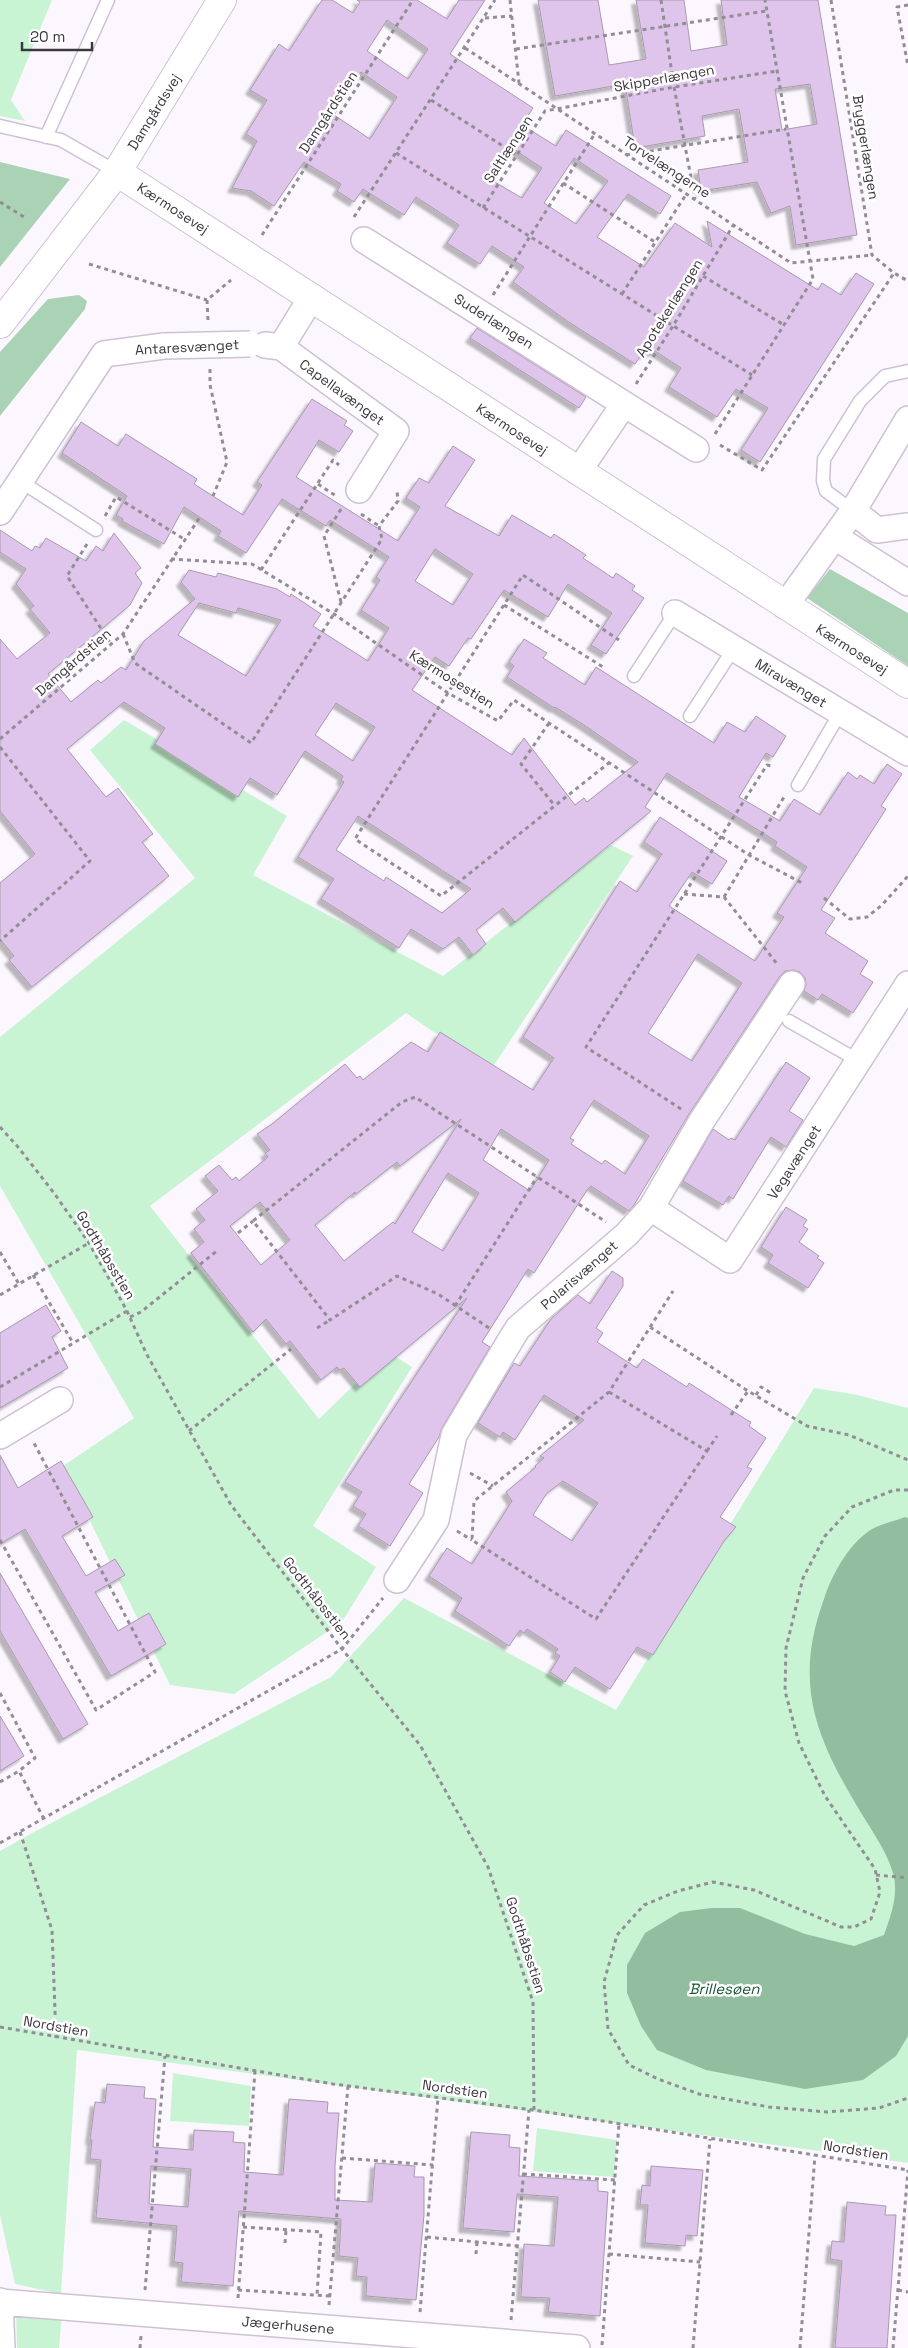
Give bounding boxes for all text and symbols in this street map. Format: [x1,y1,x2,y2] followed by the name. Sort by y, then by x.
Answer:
[22,20,92,52] scale bar
[30,27,65,46] text: 20 m
[612,60,716,96] street label: Skipperlængen
[295,68,361,156] street label: Damgårdstien
[123,71,185,153] street label: Damgårdsvej
[849,94,883,200] street label: Bryggerlængen
[479,112,537,186] street label: Saltlængen
[620,132,714,202] street label: Torvelængerne
[134,178,212,238] street label: Kærmosevej
[632,256,706,360] street label: Apotekerlængen
[451,289,537,353] street label: Suderlængen
[134,335,240,359] street label: Antaresvænget
[296,355,388,429] street label: Capellavænget
[473,399,551,459] street label: Kærmosevej
[813,620,891,678] street label: Kærmosevej
[31,624,115,700] street label: Damgårdstien
[406,646,498,712] street label: Kærmosestien
[752,655,830,711] street label: Miravænget
[763,1121,825,1203] street label: Vegavænget
[72,1207,140,1303] street label: Godthåbsstien
[537,1237,621,1313] street label: Polarisvænget
[279,1553,355,1643] street label: Godthåbsstien
[502,1895,550,1995] street label: Godthåbsstien
[689,1979,760,1998] water label: Brillesøen
[22,2011,90,2041] street label: Nordstien
[421,2075,489,2103] street label: Nordstien
[822,2136,890,2164] street label: Nordstien
[241,2312,335,2338] street label: Jægerhusene

